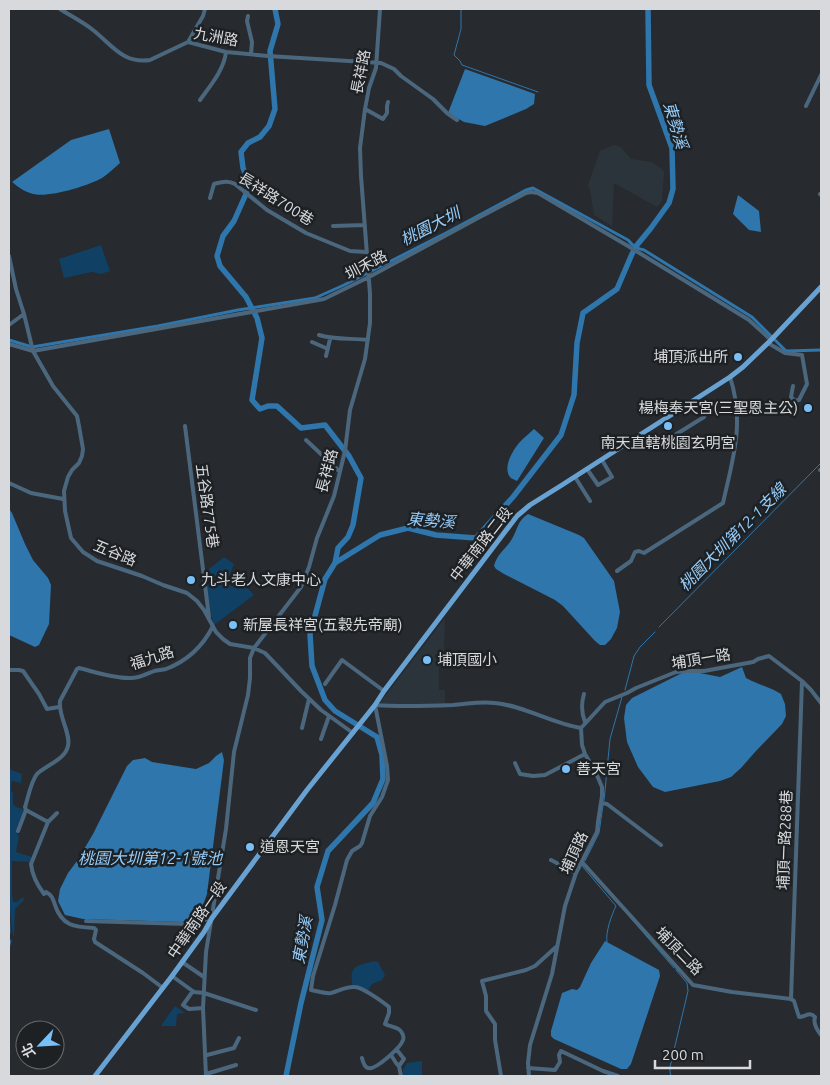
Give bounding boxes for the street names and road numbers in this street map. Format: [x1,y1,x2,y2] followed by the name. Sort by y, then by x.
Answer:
[192,24,240,49] street label: 九洲路
[348,48,373,96] street label: 長祥路
[236,169,317,228] street label: 長祥路700巷
[342,246,390,283] street label: 圳禾路
[312,447,341,495] street label: 長祥路
[193,462,222,549] street label: 五谷路775巷
[446,503,515,584] street label: 中華南路二段
[91,536,139,569] street label: 五谷路
[128,642,176,673] street label: 福九路
[670,645,732,672] street label: 埔頂一路
[774,790,795,890] street label: 埔頂一路288巷
[556,829,591,877] street label: 埔頂路
[164,878,229,961] street label: 中華南路一段
[652,923,706,978] street label: 埔頂二路

